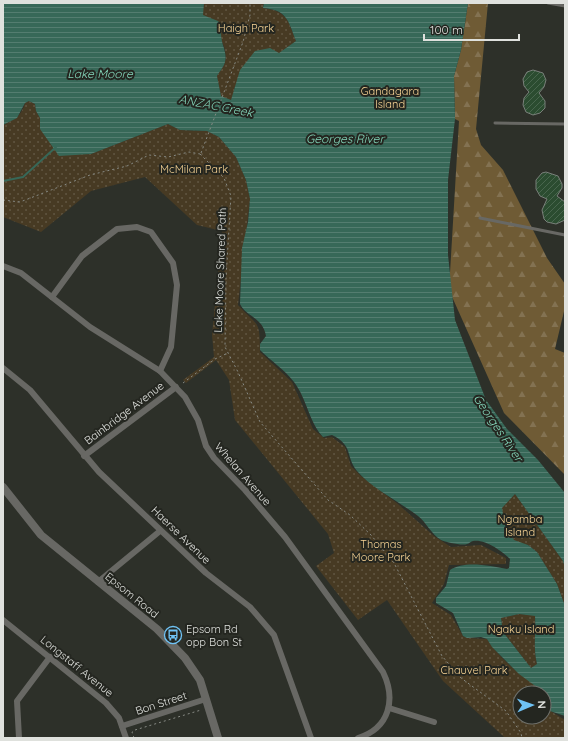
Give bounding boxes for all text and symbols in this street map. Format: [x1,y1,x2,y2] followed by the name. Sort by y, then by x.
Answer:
[424,16,519,42] scale bar
[218,21,274,35] park label: Haigh Park
[430,22,463,37] text: 100 m
[67,66,134,81] water label: Lake Moore
[361,84,419,111] park label: Gandagara Island
[178,91,256,120] water label: ANZAC Creek
[306,131,385,146] water label: Georges River
[160,162,228,176] park label: McMilan Park
[211,207,229,333] street label: Lake Moore Shared Path
[81,379,167,447] street label: Bainbridge Avenue
[470,391,527,465] water label: Georges River
[212,439,274,509] street label: Whelan Avenue
[148,503,214,567] street label: Haerse Avenue
[498,512,542,539] park label: Ngamba Island
[352,537,411,564] park label: Thomas Moore Park
[102,569,162,621] street label: Epsom Road
[186,622,242,649] place label: Epsom Rd opp Bon St
[488,622,554,636] park label: Ngaku Island
[163,625,183,645] bus stop icon: Epsom Rd opp Bon St
[38,632,116,700] street label: Longstaff Avenue
[440,663,508,677] park label: Chauvel Park
[512,685,552,725] north arrow
[134,688,189,718] street label: Bon Street
[535,700,549,709] text: N

